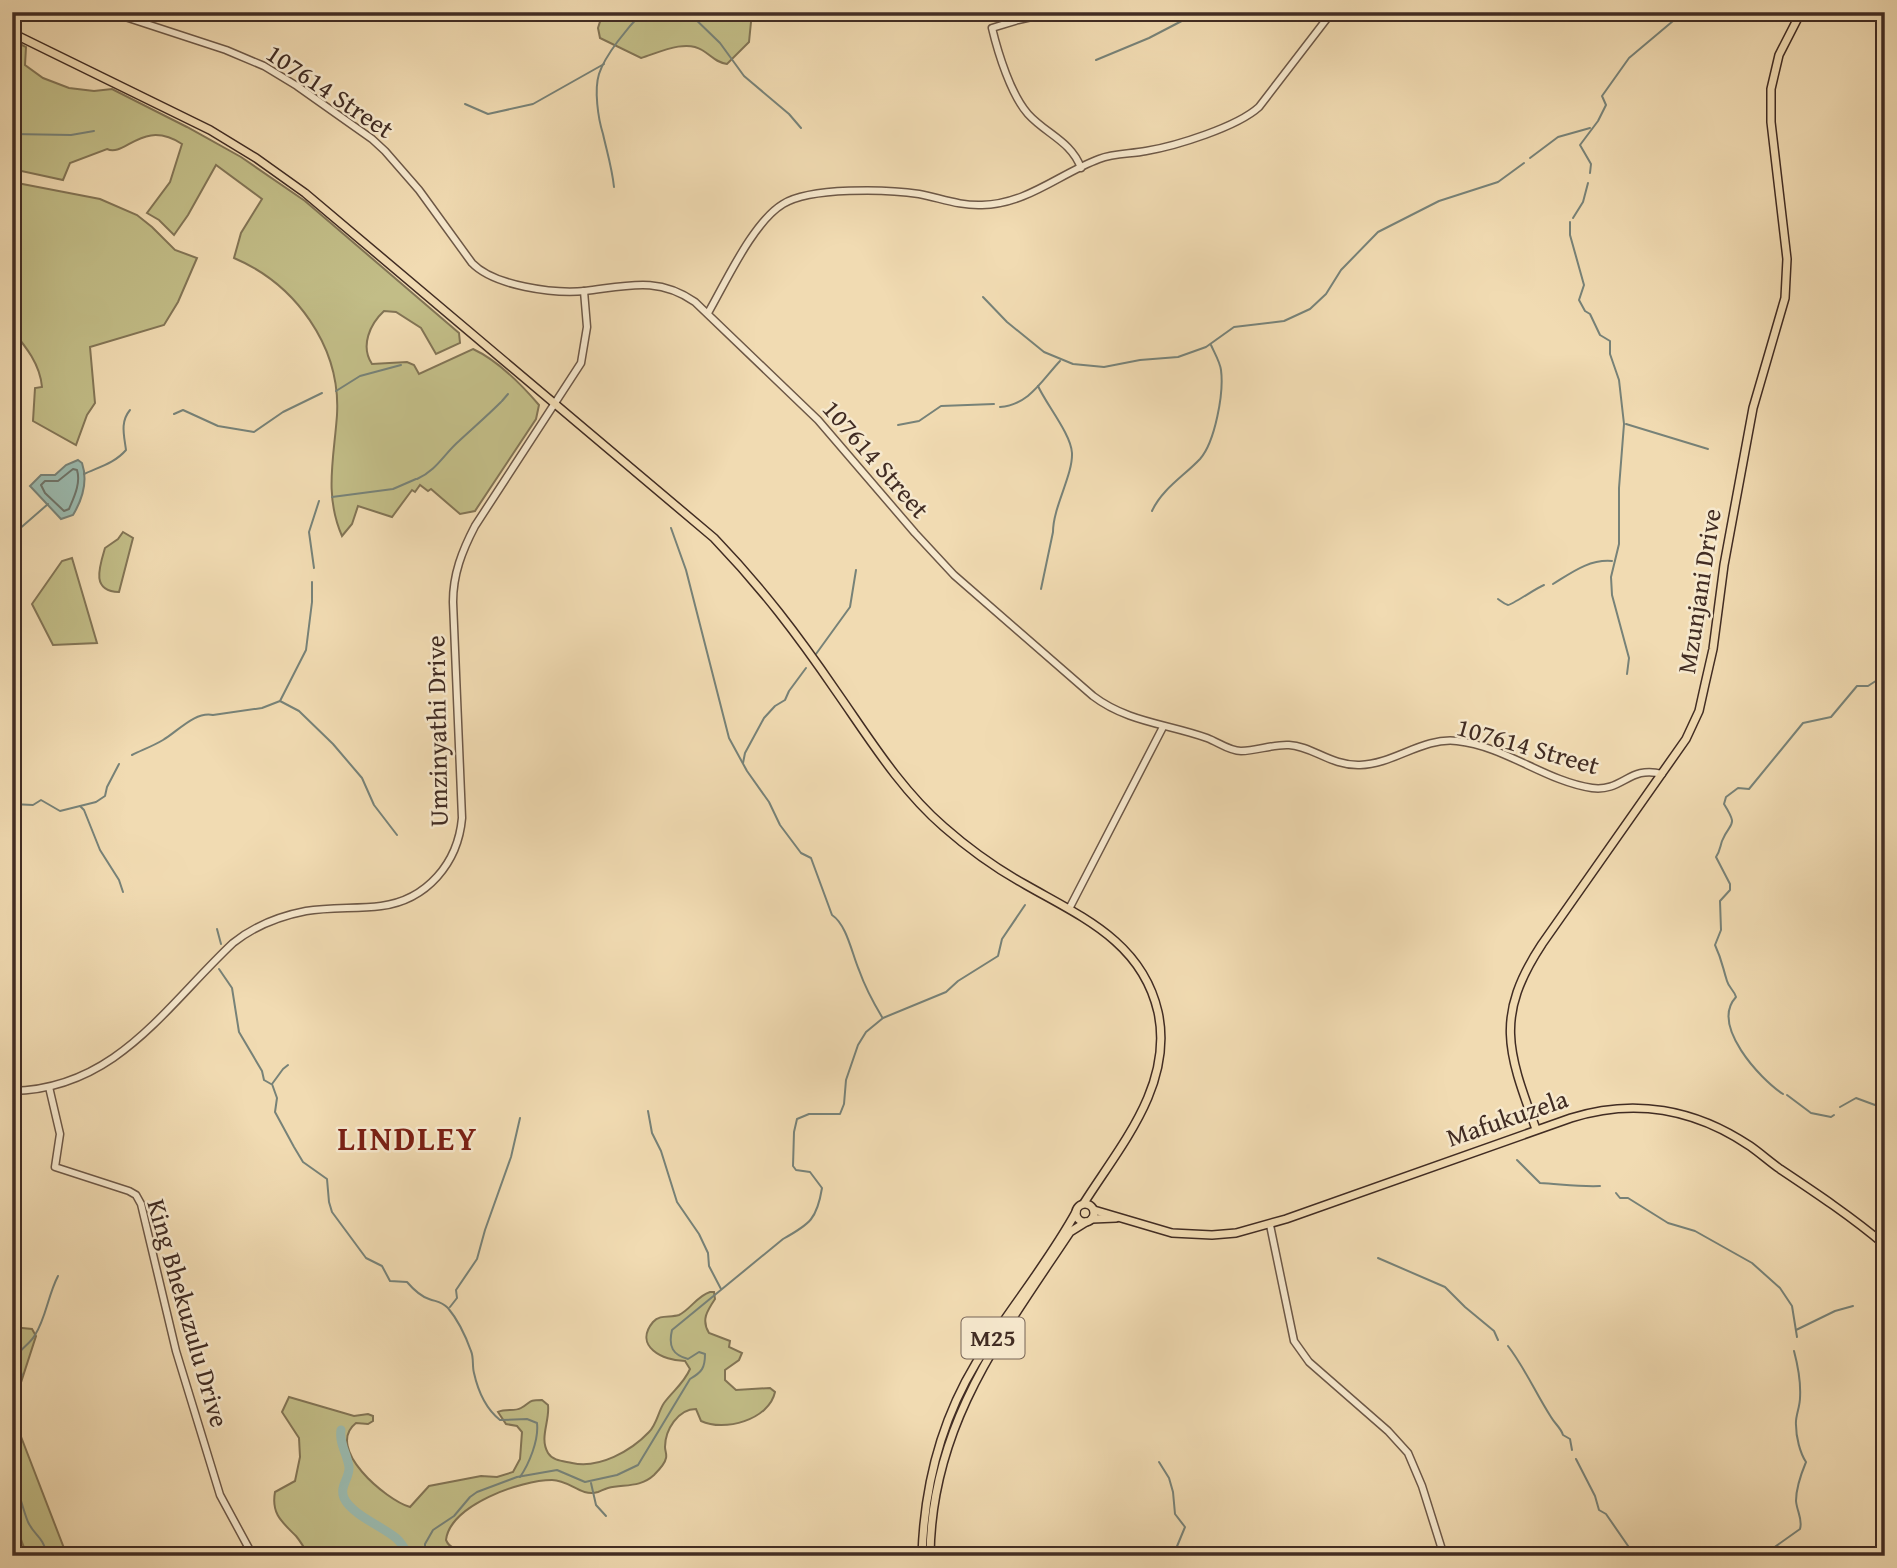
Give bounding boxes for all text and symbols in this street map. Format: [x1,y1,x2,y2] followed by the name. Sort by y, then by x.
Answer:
[259,33,402,148] street label: 107614 Street
[814,391,939,527] street label: 107614 Street
[1666,506,1731,676] street label: Mzunjani Drive
[415,635,458,827] street label: Umzinyathi Drive
[1452,707,1604,784] street label: 107614 Street
[1441,1078,1574,1157] street label: Mafukuzela
[337,1114,479,1162] district label: LINDLEY
[137,1194,240,1431] street label: King Bhekuzulu Drive
[962,1318,1024,1358] road number: M25

